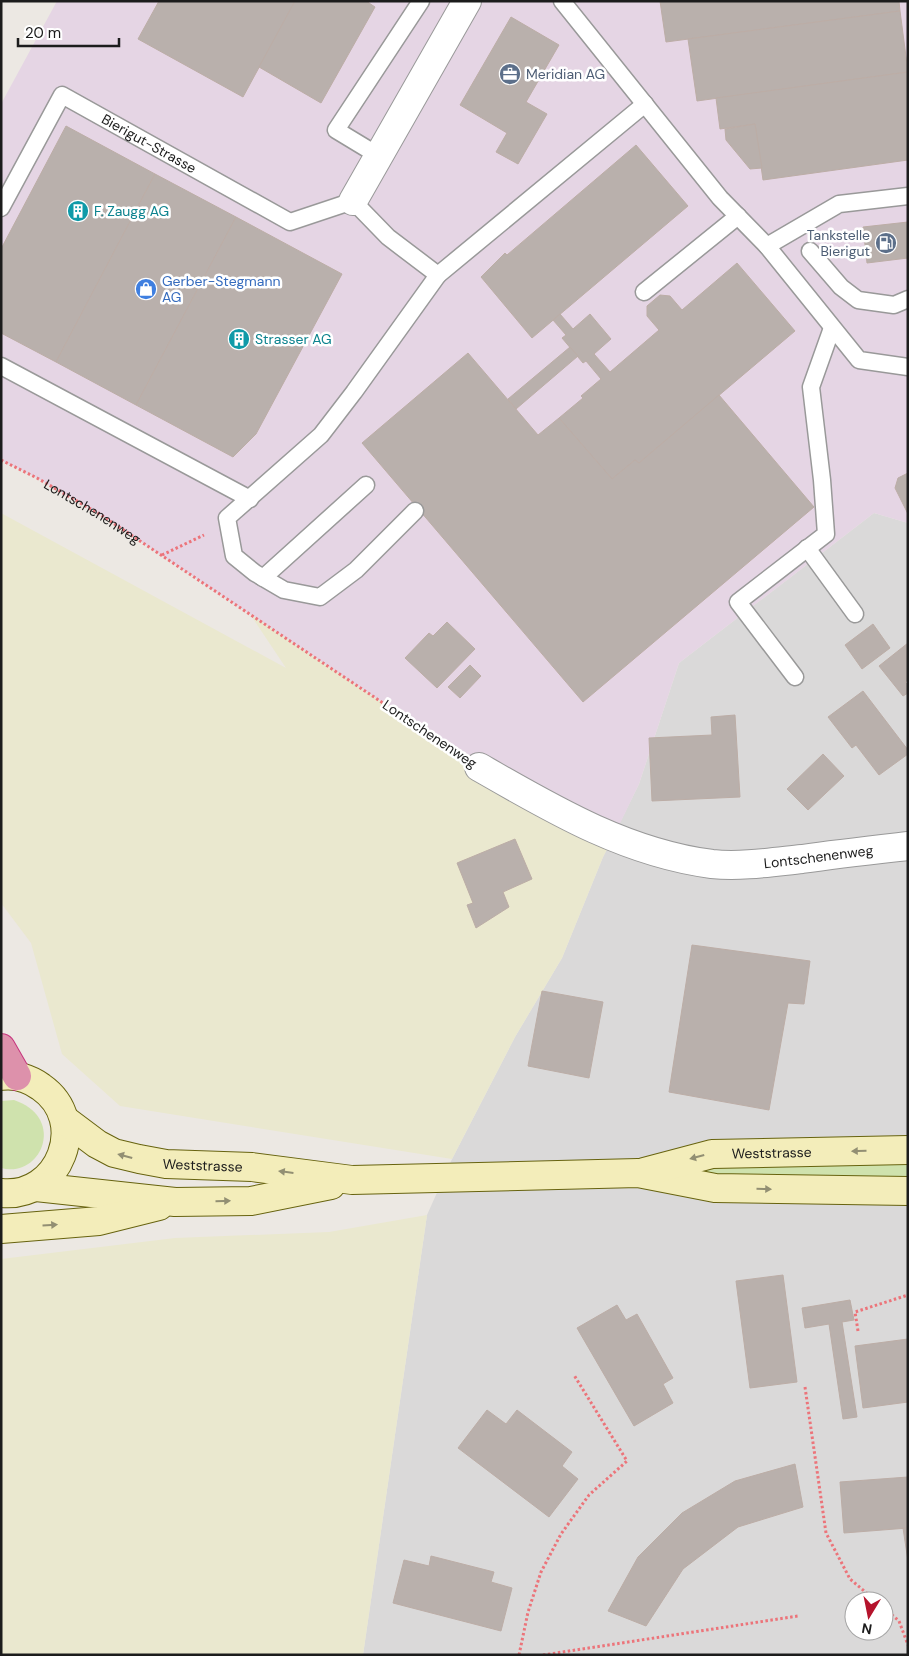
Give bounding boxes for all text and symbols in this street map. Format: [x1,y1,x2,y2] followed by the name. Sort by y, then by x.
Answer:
[18,15,119,47] scale bar
[25,23,61,43] text: 20 m
[498,62,522,86] office icon: Meridian AG
[526,65,605,83] place label: Meridian AG
[98,110,200,177] street label: Bierigut-Strasse
[66,199,90,223] building icon: F. Zaugg AG
[94,202,169,220] place label: F. Zaugg AG
[807,226,870,260] place label: Tankstelle Bierigut
[874,231,898,255] fuel station icon: Tankstelle Bierigut
[162,272,281,306] place label: Gerber-Stegmann AG
[134,277,158,301] shop icon: Gerber-Stegmann AG
[227,327,251,351] building icon: Strasser AG
[255,330,332,348] place label: Strasser AG
[41,475,144,548] street label: Lontschenenweg
[379,696,481,772] street label: Lontschenenweg
[763,841,874,872] street label: Lontschenenweg
[731,1143,812,1163] street label: Weststrasse
[851,1147,867,1155] one-way arrow
[117,1151,132,1159] one-way arrow
[689,1154,704,1162] one-way arrow
[162,1155,243,1176] street label: Weststrasse
[278,1168,294,1176] one-way arrow
[756,1185,772,1193] one-way arrow
[216,1197,232,1205] one-way arrow
[42,1220,58,1228] one-way arrow
[844,1591,894,1641] north arrow
[860,1619,873,1639] text: N

